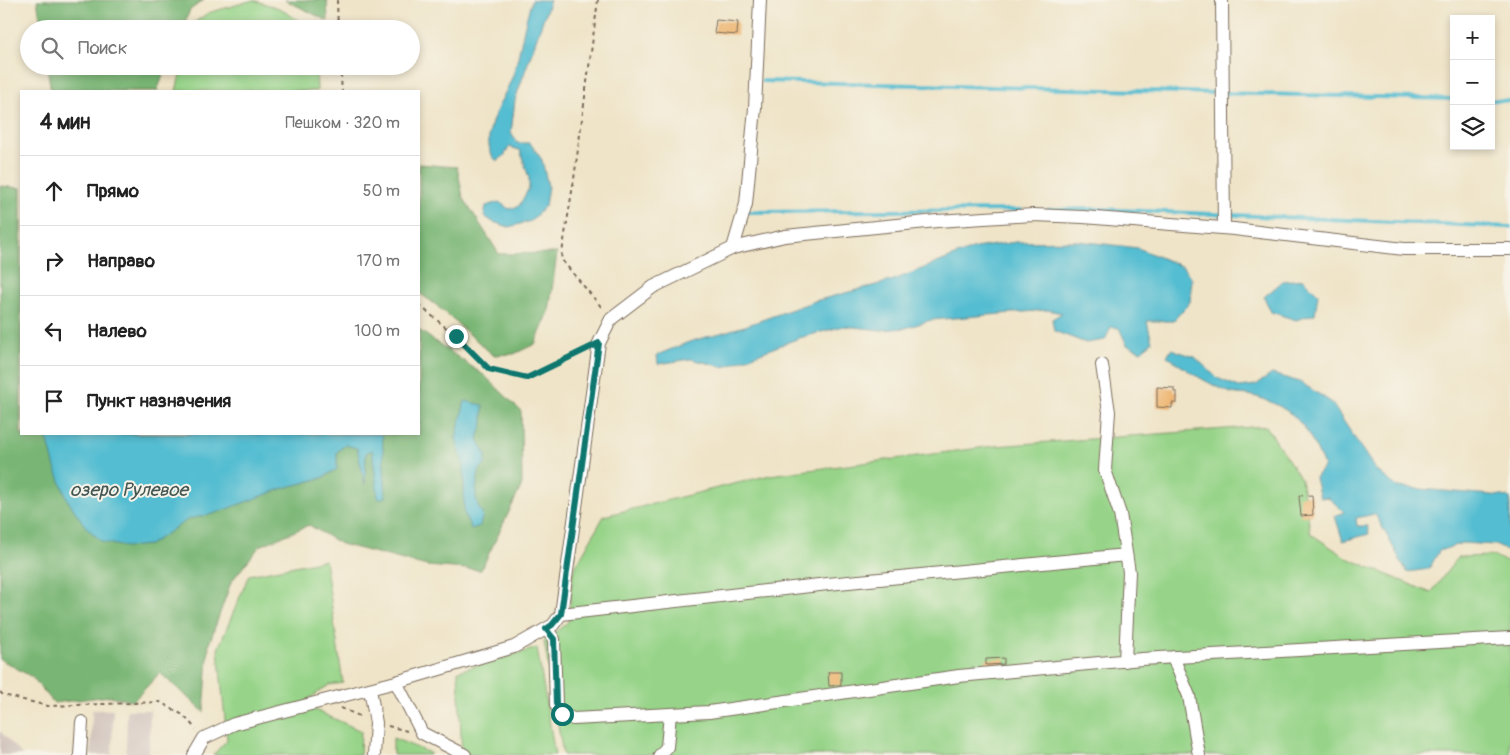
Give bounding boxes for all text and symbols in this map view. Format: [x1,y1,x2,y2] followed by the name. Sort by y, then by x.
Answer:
[1450,15,1495,150] map controls
[1450,15,1495,60] button: +
[20,20,420,75] search box
[38,34,66,62] icon: search
[78,36,128,60] text: Поиск
[1450,60,1495,105] button: −
[1450,105,1495,150] button: layers
[40,109,90,136] text: 4 мин
[285,113,400,133] text: Пешком · 320 m
[40,177,68,205] icon: ahead
[87,179,139,203] text: Прямо
[363,181,400,201] text: 50 m
[40,247,68,275] icon: right
[87,249,155,273] text: Направо
[357,251,400,271] text: 170 m
[40,317,68,345] icon: left
[87,319,147,343] text: Налево
[354,321,400,341] text: 100 m
[445,325,468,348] route end
[40,387,68,415] icon: arrive
[87,389,231,413] text: Пункт назначения
[70,478,190,502] water label: озеро Рулевое
[551,703,574,726] route start

